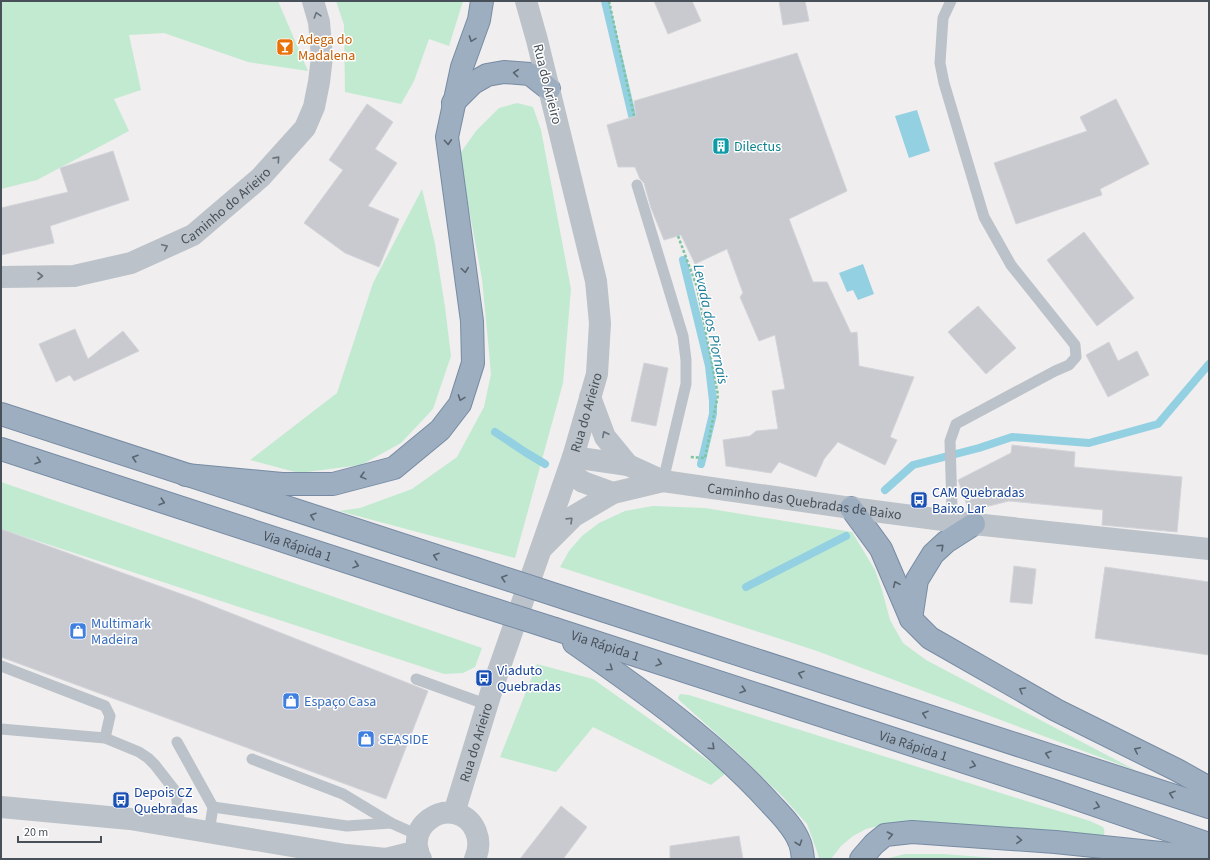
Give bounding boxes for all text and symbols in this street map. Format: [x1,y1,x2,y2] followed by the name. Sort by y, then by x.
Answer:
[313,11,322,18] one-way arrow
[298,30,355,66] place label: Adega do Madalena
[468,35,477,42] one-way arrow
[275,37,295,57] bar icon: Adega do Madalena
[527,42,567,127] street label: Rua do Arieiro
[513,68,519,77] one-way arrow
[711,136,731,156] building icon: Dilectus
[734,137,781,157] place label: Dilectus
[443,139,452,145] one-way arrow
[272,156,280,164] one-way arrow
[178,163,276,250] street label: Caminho do Arieiro
[161,244,168,252] one-way arrow
[688,262,734,386] water label: Levada dos Piornais
[460,267,469,274] one-way arrow
[37,272,43,281] one-way arrow
[566,370,608,455] street label: Rua do Arieiro
[457,395,466,402] one-way arrow
[602,431,610,438] one-way arrow
[132,454,139,463] one-way arrow
[34,456,41,465] one-way arrow
[360,471,367,480] one-way arrow
[706,478,903,525] street label: Caminho das Quebradas de Baixo
[932,483,1025,519] place label: CAM Quebradas Baixo Lar
[909,490,929,510] bus stop icon: CAM Quebradas Baixo Lar
[158,497,165,505] one-way arrow
[309,512,316,521] one-way arrow
[565,517,573,525] one-way arrow
[260,526,334,567] street label: Via Rápida 1
[936,544,944,551] one-way arrow
[433,552,440,561] one-way arrow
[352,560,359,568] one-way arrow
[501,574,508,583] one-way arrow
[892,580,900,587] one-way arrow
[91,614,151,650] place label: Multimark Madeira
[68,621,88,641] shop icon: Multimark Madeira
[568,626,642,667] street label: Via Rápida 1
[655,658,662,667] one-way arrow
[497,661,561,697] place label: Viaduto Quebradas
[606,663,613,671] one-way arrow
[474,668,494,688] bus stop icon: Viaduto Quebradas
[798,671,805,679] one-way arrow
[740,686,747,694] one-way arrow
[1019,688,1026,695] one-way arrow
[281,691,301,711] shop icon: Espaço Casa
[304,692,376,712] place label: Espaço Casa
[455,700,498,785] street label: Rua do Arieiro
[921,711,928,719] one-way arrow
[876,726,950,767] street label: Via Rápida 1
[356,729,376,749] shop icon: SEASIDE
[379,730,429,750] place label: SEASIDE
[708,743,715,750] one-way arrow
[1134,747,1142,755] one-way arrow
[1045,751,1052,759] one-way arrow
[970,760,977,769] one-way arrow
[134,783,198,819] place label: Depois CZ Quebradas
[111,790,131,810] bus stop icon: Depois CZ Quebradas
[1169,791,1176,799] one-way arrow
[1093,801,1100,809] one-way arrow
[18,818,101,844] scale bar
[24,824,48,841] text: 20 m
[887,831,893,840] one-way arrow
[1016,835,1022,844] one-way arrow
[794,839,803,846] one-way arrow

